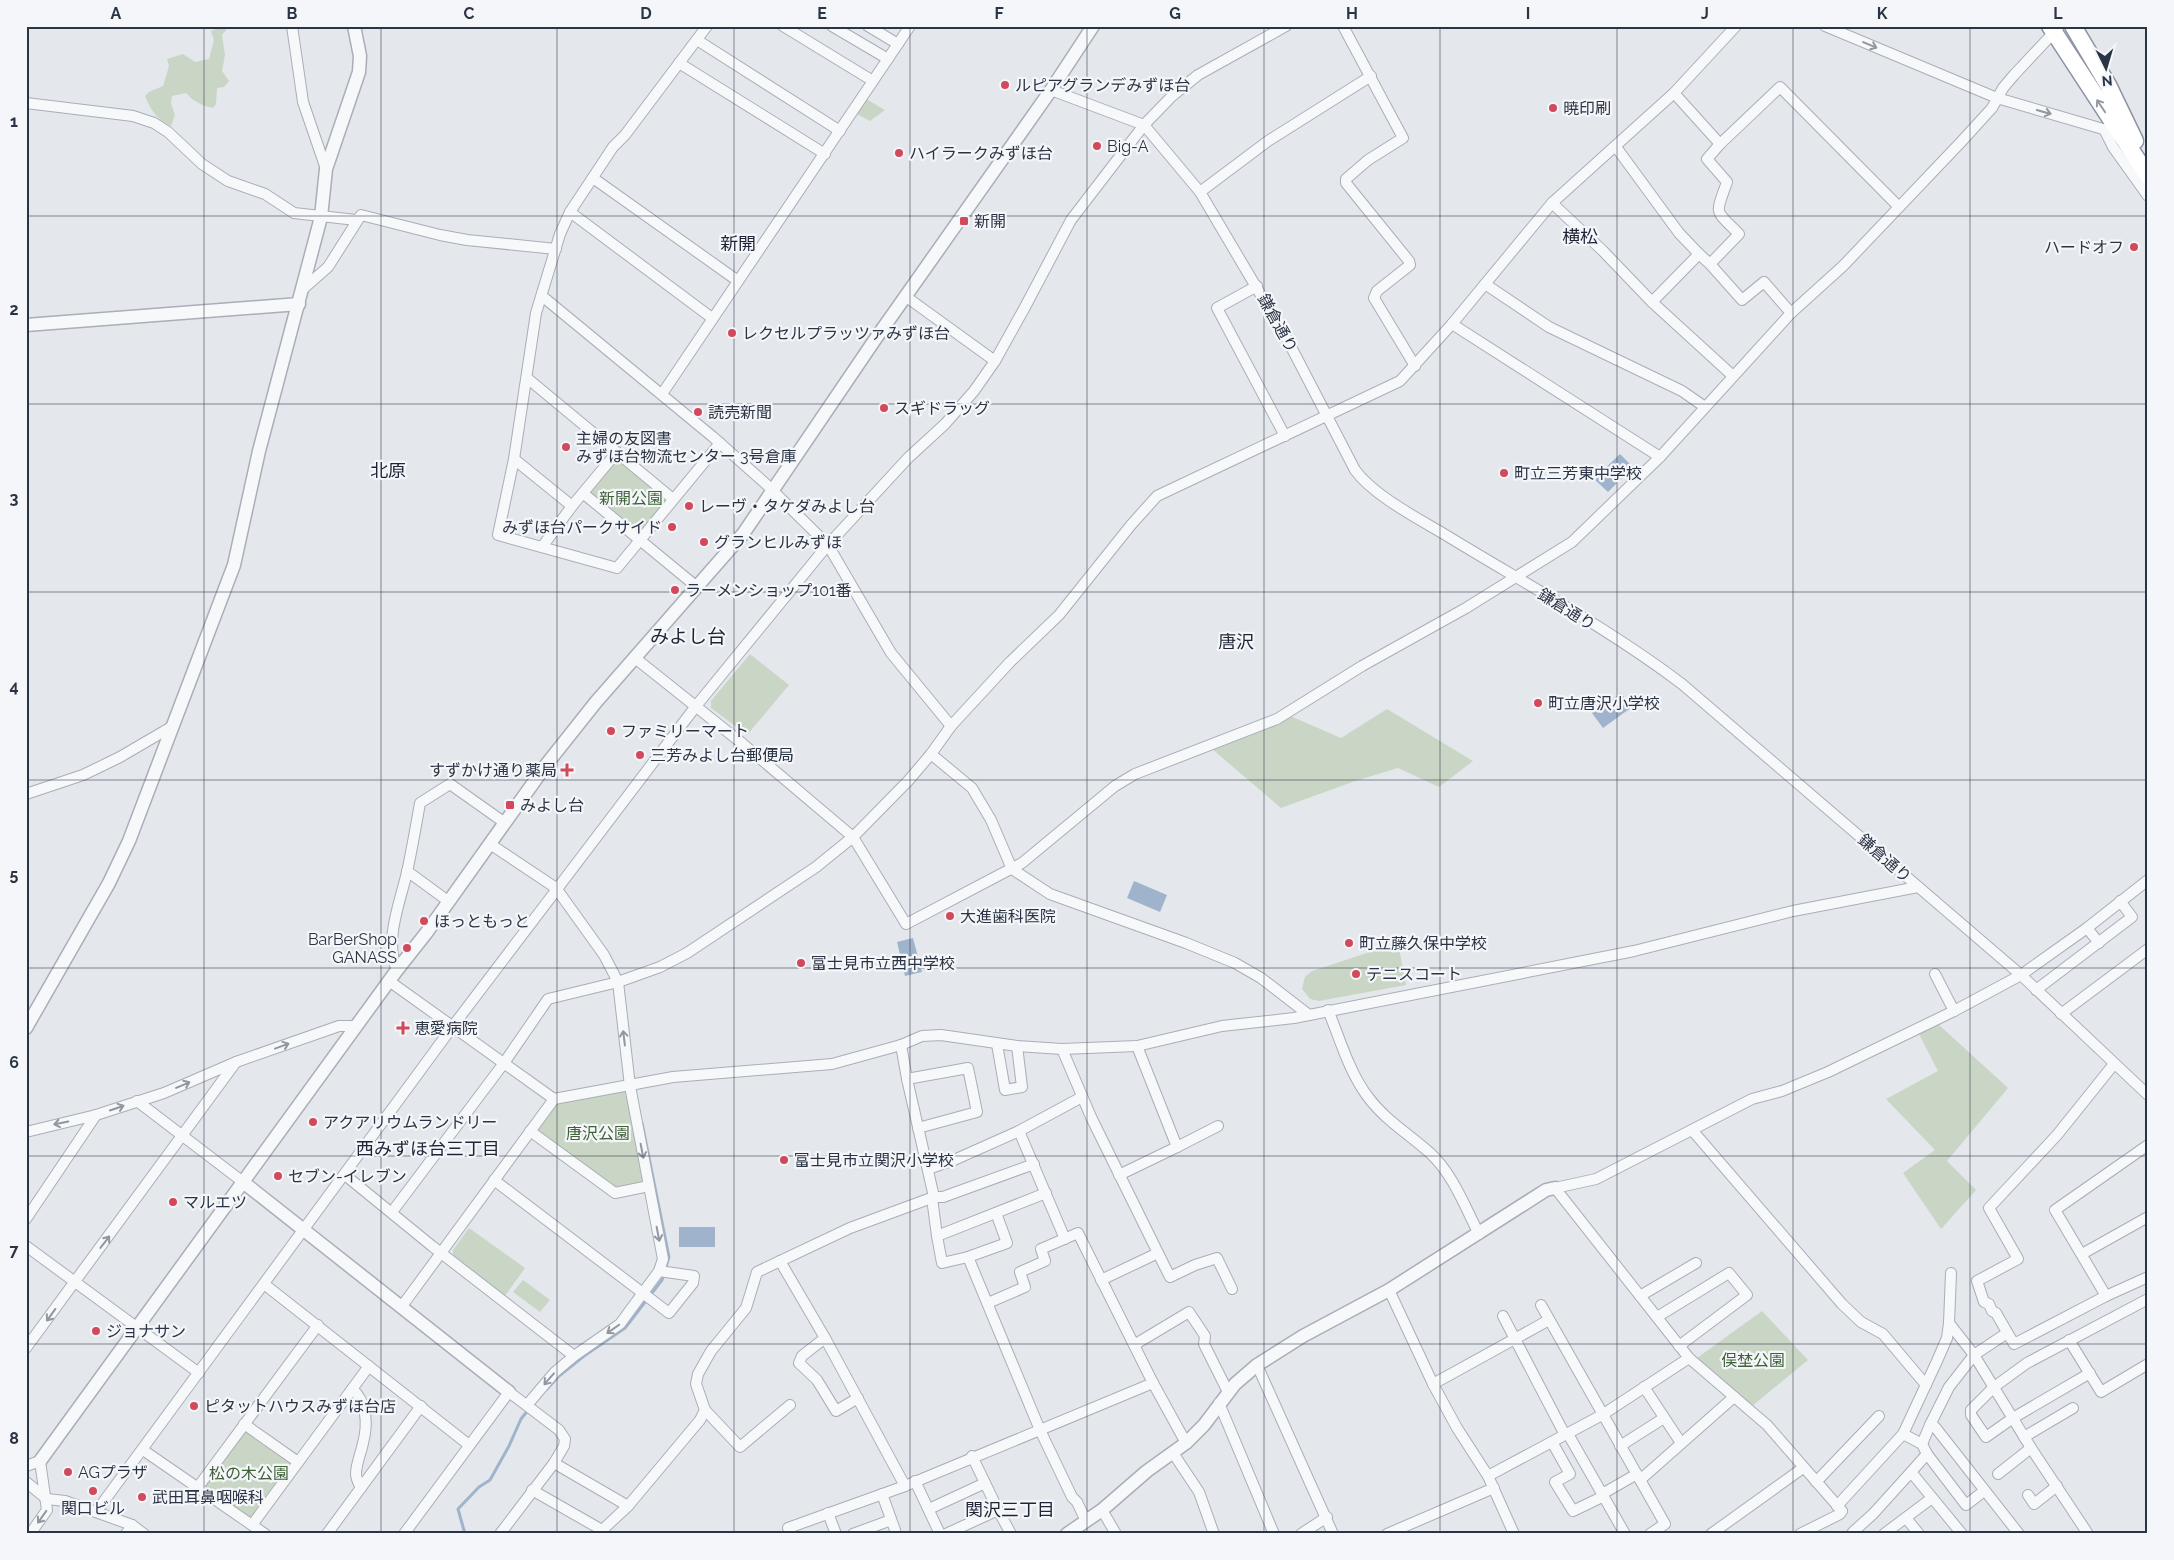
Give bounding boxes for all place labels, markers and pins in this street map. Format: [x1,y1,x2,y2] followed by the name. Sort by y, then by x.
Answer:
[1015,76,1190,95] place label: ルピアグランデみずほ台
[999,79,1011,91] marker: ルピアグランデみずほ台
[1563,99,1611,118] place label: 暁印刷
[1547,102,1559,114] marker: 暁印刷
[1107,137,1149,156] place label: Big-A
[1091,140,1103,152] marker: Big-A
[909,144,1053,163] place label: ハイラークみずほ台
[893,147,905,159] marker: ハイラークみずほ台
[974,212,1006,231] place label: 新開
[958,215,970,227] marker: 新開
[2044,238,2124,257] place label: ハードオフ
[2128,241,2140,253] marker: ハードオフ
[742,324,950,343] place label: レクセルプラッツァみずほ台
[726,327,738,339] marker: レクセルプラッツァみずほ台
[894,399,990,418] place label: スギドラッグ
[878,402,890,414] marker: スギドラッグ
[708,403,772,422] place label: 読売新聞
[692,406,704,418] marker: 読売新聞
[576,429,797,466] place label: 主婦の友図書 みずほ台物流センター 3号倉庫
[560,441,572,453] marker: 主婦の友図書 みずほ台物流センター 3号倉庫
[1514,464,1642,483] place label: 町立三芳東中学校
[1498,467,1510,479] marker: 町立三芳東中学校
[699,497,875,516] place label: レーヴ・タケダみよし台
[683,500,695,512] marker: レーヴ・タケダみよし台
[502,518,662,537] place label: みずほ台パークサイド
[666,521,678,533] marker: みずほ台パークサイド
[714,533,842,552] place label: グランヒルみずほ
[698,536,710,548] marker: グランヒルみずほ
[685,581,852,600] place label: ラーメンショップ101番
[669,584,681,596] marker: ラーメンショップ101番
[1548,694,1660,713] place label: 町立唐沢小学校
[1532,697,1544,709] marker: 町立唐沢小学校
[621,722,749,741] place label: ファミリーマート
[605,725,617,737] marker: ファミリーマート
[650,746,794,765] place label: 三芳みよし台郵便局
[634,749,646,761] marker: 三芳みよし台郵便局
[429,761,557,780] place label: すずかけ通り薬局
[561,764,573,776] marker: すずかけ通り薬局
[520,796,584,815] place label: みよし台
[504,799,516,811] marker: みよし台
[960,907,1056,926] place label: 大進歯科医院
[944,910,956,922] marker: 大進歯科医院
[434,912,530,931] place label: ほっともっと
[418,915,430,927] marker: ほっともっと
[308,930,397,967] place label: BarBerShop GANASS
[1359,934,1487,953] place label: 町立藤久保中学校
[1343,937,1355,949] marker: 町立藤久保中学校
[401,942,413,954] marker: BarBerShop GANASS
[811,954,955,973] place label: 富士見市立西中学校
[795,957,807,969] marker: 富士見市立西中学校
[1366,965,1462,984] place label: テニスコート
[1350,968,1362,980] marker: テニスコート
[414,1019,478,1038] place label: 恵愛病院
[396,1021,410,1035] marker: 恵愛病院
[323,1113,497,1132] place label: アクアリウムランドリー
[307,1116,319,1128] marker: アクアリウムランドリー
[794,1151,954,1170] place label: 富士見市立関沢小学校
[778,1154,790,1166] marker: 富士見市立関沢小学校
[288,1167,407,1186] place label: セブン-イレブン
[272,1170,284,1182] marker: セブン-イレブン
[183,1193,247,1212] place label: マルエツ
[167,1196,179,1208] marker: マルエツ
[106,1322,186,1341] place label: ジョナサン
[90,1325,102,1337] marker: ジョナサン
[204,1397,396,1416] place label: ピタットハウスみずほ台店
[188,1400,200,1412] marker: ピタットハウスみずほ台店
[78,1463,148,1482] place label: AGプラザ
[62,1466,74,1478] marker: AGプラザ
[87,1485,99,1497] marker: 関口ビル
[152,1488,264,1507] place label: 武田耳鼻咽喉科
[136,1491,148,1503] marker: 武田耳鼻咽喉科
[61,1499,125,1518] place label: 関口ビル

